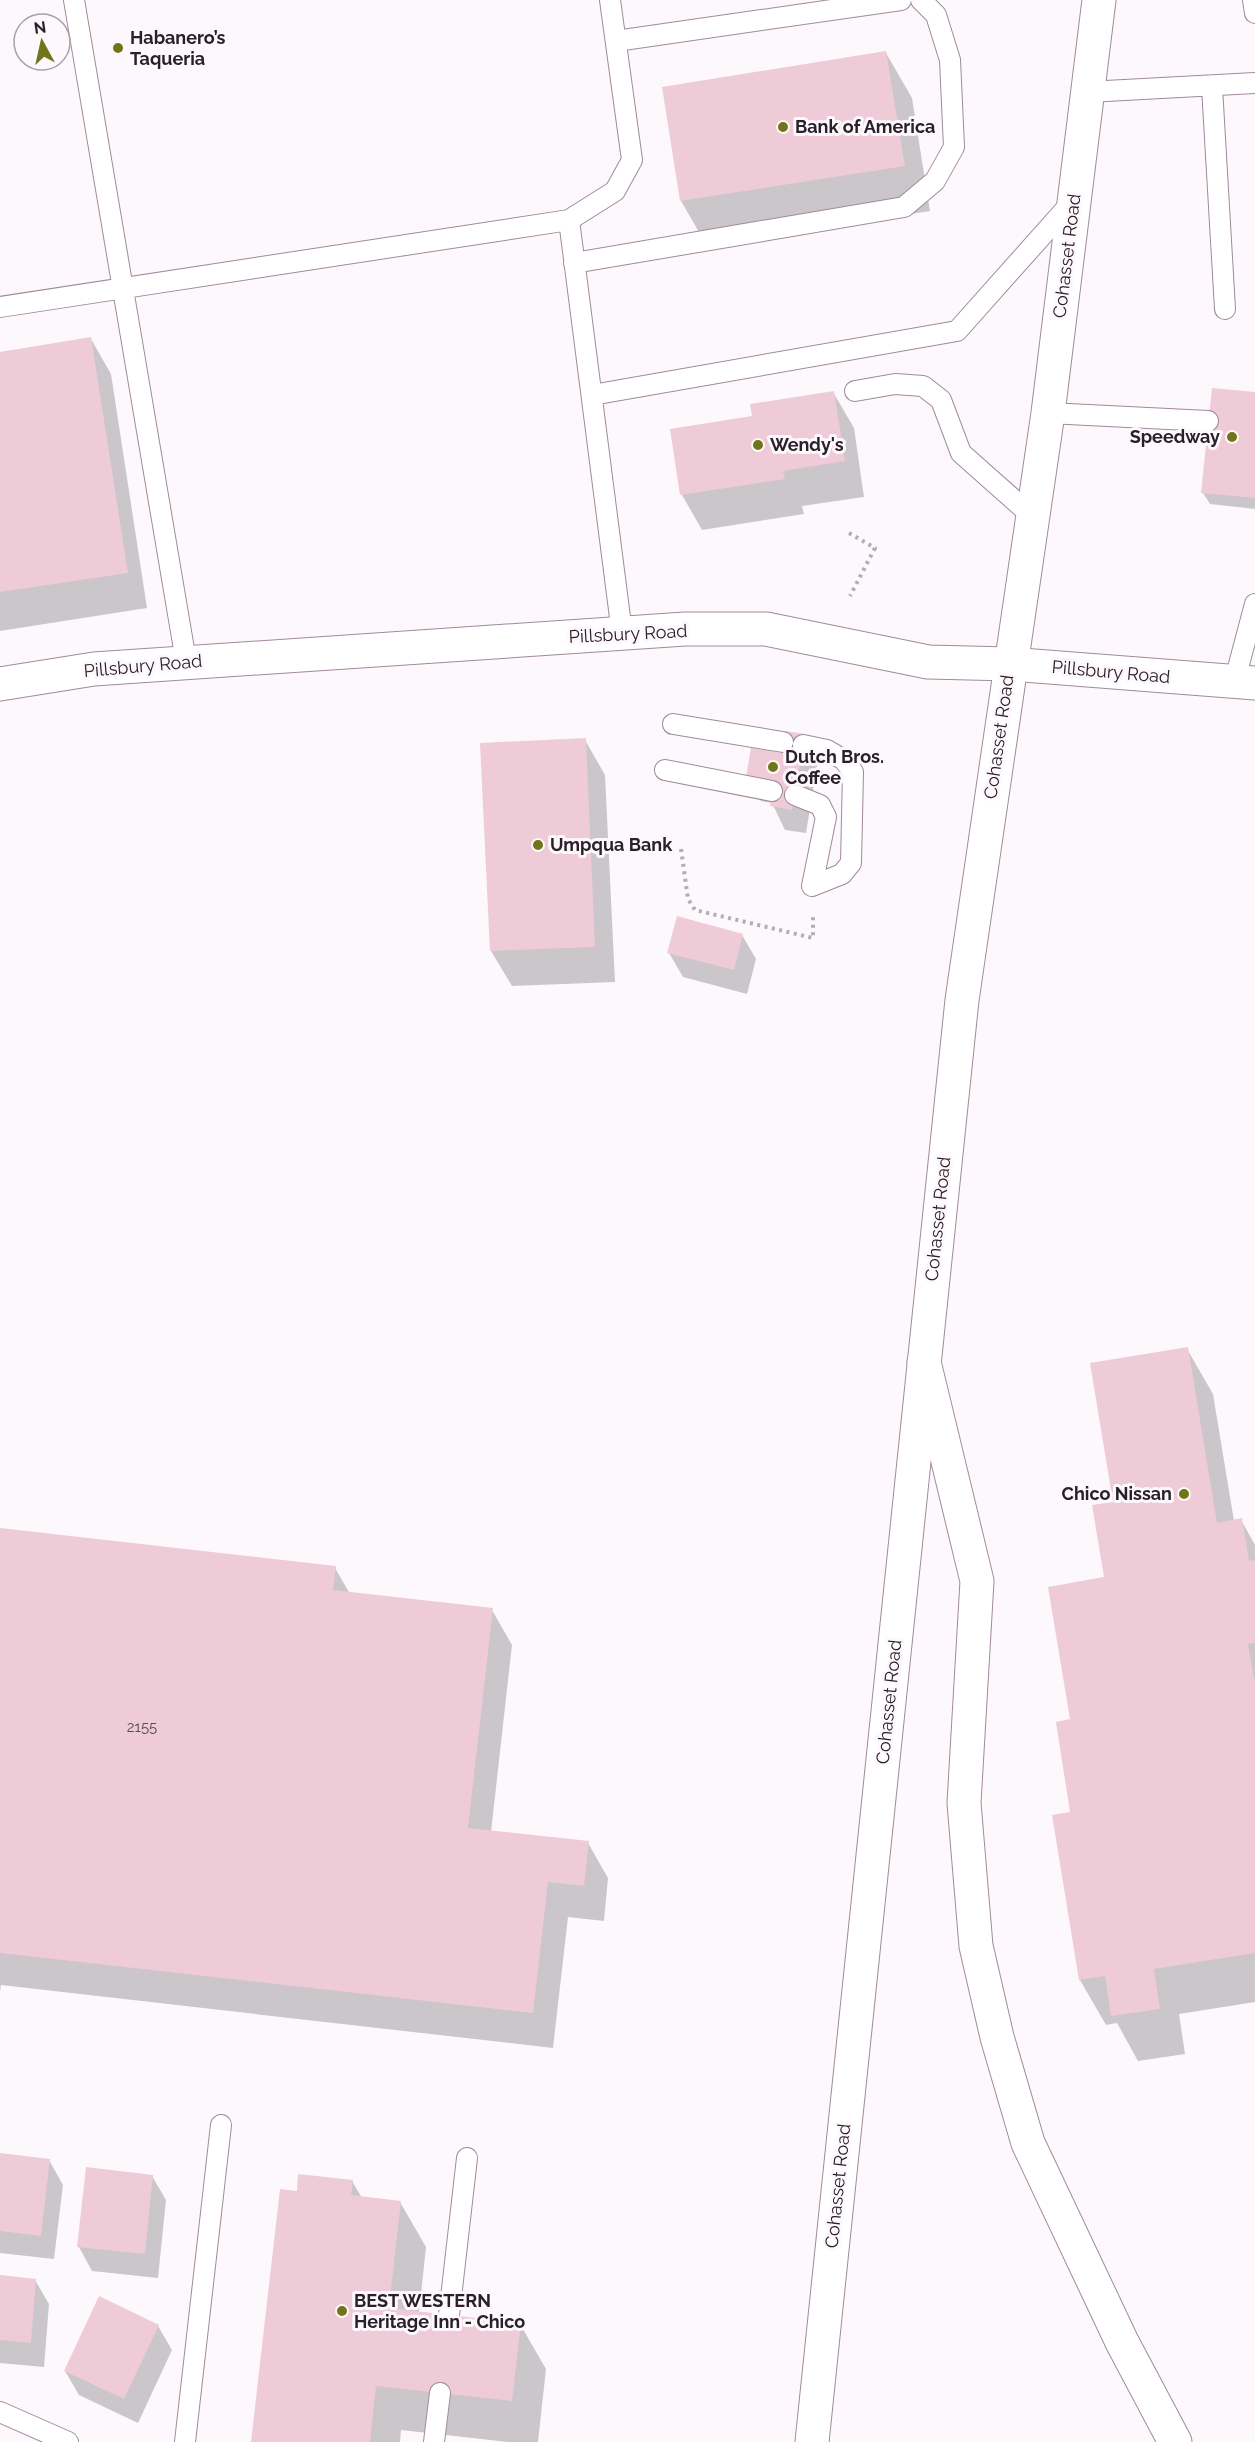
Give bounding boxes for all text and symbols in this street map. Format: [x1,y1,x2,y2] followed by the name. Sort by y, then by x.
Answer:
[12,12,72,72] north arrow
[33,17,47,38] text: N
[130,27,225,69] place label: Habanero’s Taqueria
[111,41,125,55] marker: Habanero’s Taqueria
[795,116,935,137] place label: Bank of America
[776,120,790,134] marker: Bank of America
[1048,193,1085,319] street label: Cohasset Road
[1130,426,1220,447] place label: Speedway
[1225,430,1239,444] marker: Speedway
[770,434,844,455] place label: Wendy's
[751,438,765,452] marker: Wendy's
[568,620,688,647] street label: Pillsbury Road
[83,650,203,681] street label: Pillsbury Road
[1051,656,1171,687] street label: Pillsbury Road
[979,674,1018,800] street label: Cohasset Road
[785,746,884,788] place label: Dutch Bros. Coffee
[766,760,780,774] marker: Dutch Bros. Coffee
[550,834,673,855] place label: Umpqua Bank
[531,838,545,852] marker: Umpqua Bank
[921,1156,954,1282] street label: Cohasset Road
[1062,1483,1172,1504] place label: Chico Nissan
[1177,1487,1191,1501] marker: Chico Nissan
[872,1639,905,1765] street label: Cohasset Road
[127,1718,157,1736] house number: 2155
[821,2123,854,2249] street label: Cohasset Road
[354,2290,525,2332] place label: BEST WESTERN Heritage Inn - Chico
[335,2304,349,2318] marker: BEST WESTERN Heritage Inn - Chico

